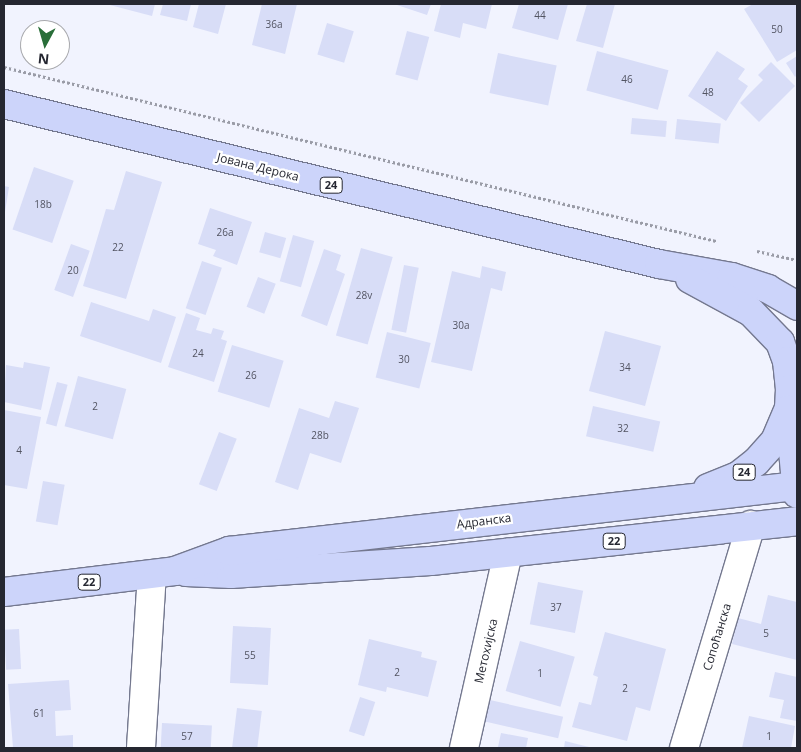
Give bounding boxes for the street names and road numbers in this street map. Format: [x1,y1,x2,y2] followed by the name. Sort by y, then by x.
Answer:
[216,150,300,184] street label: Јована Дерока
[318,176,344,194] road number: 24
[732,464,756,481] road number: 24
[456,511,512,531] street label: Адранска
[602,532,626,550] road number: 22
[76,574,102,590] road number: 22
[700,602,734,672] street label: Сопоћанска
[472,617,500,685] street label: Метохијска

